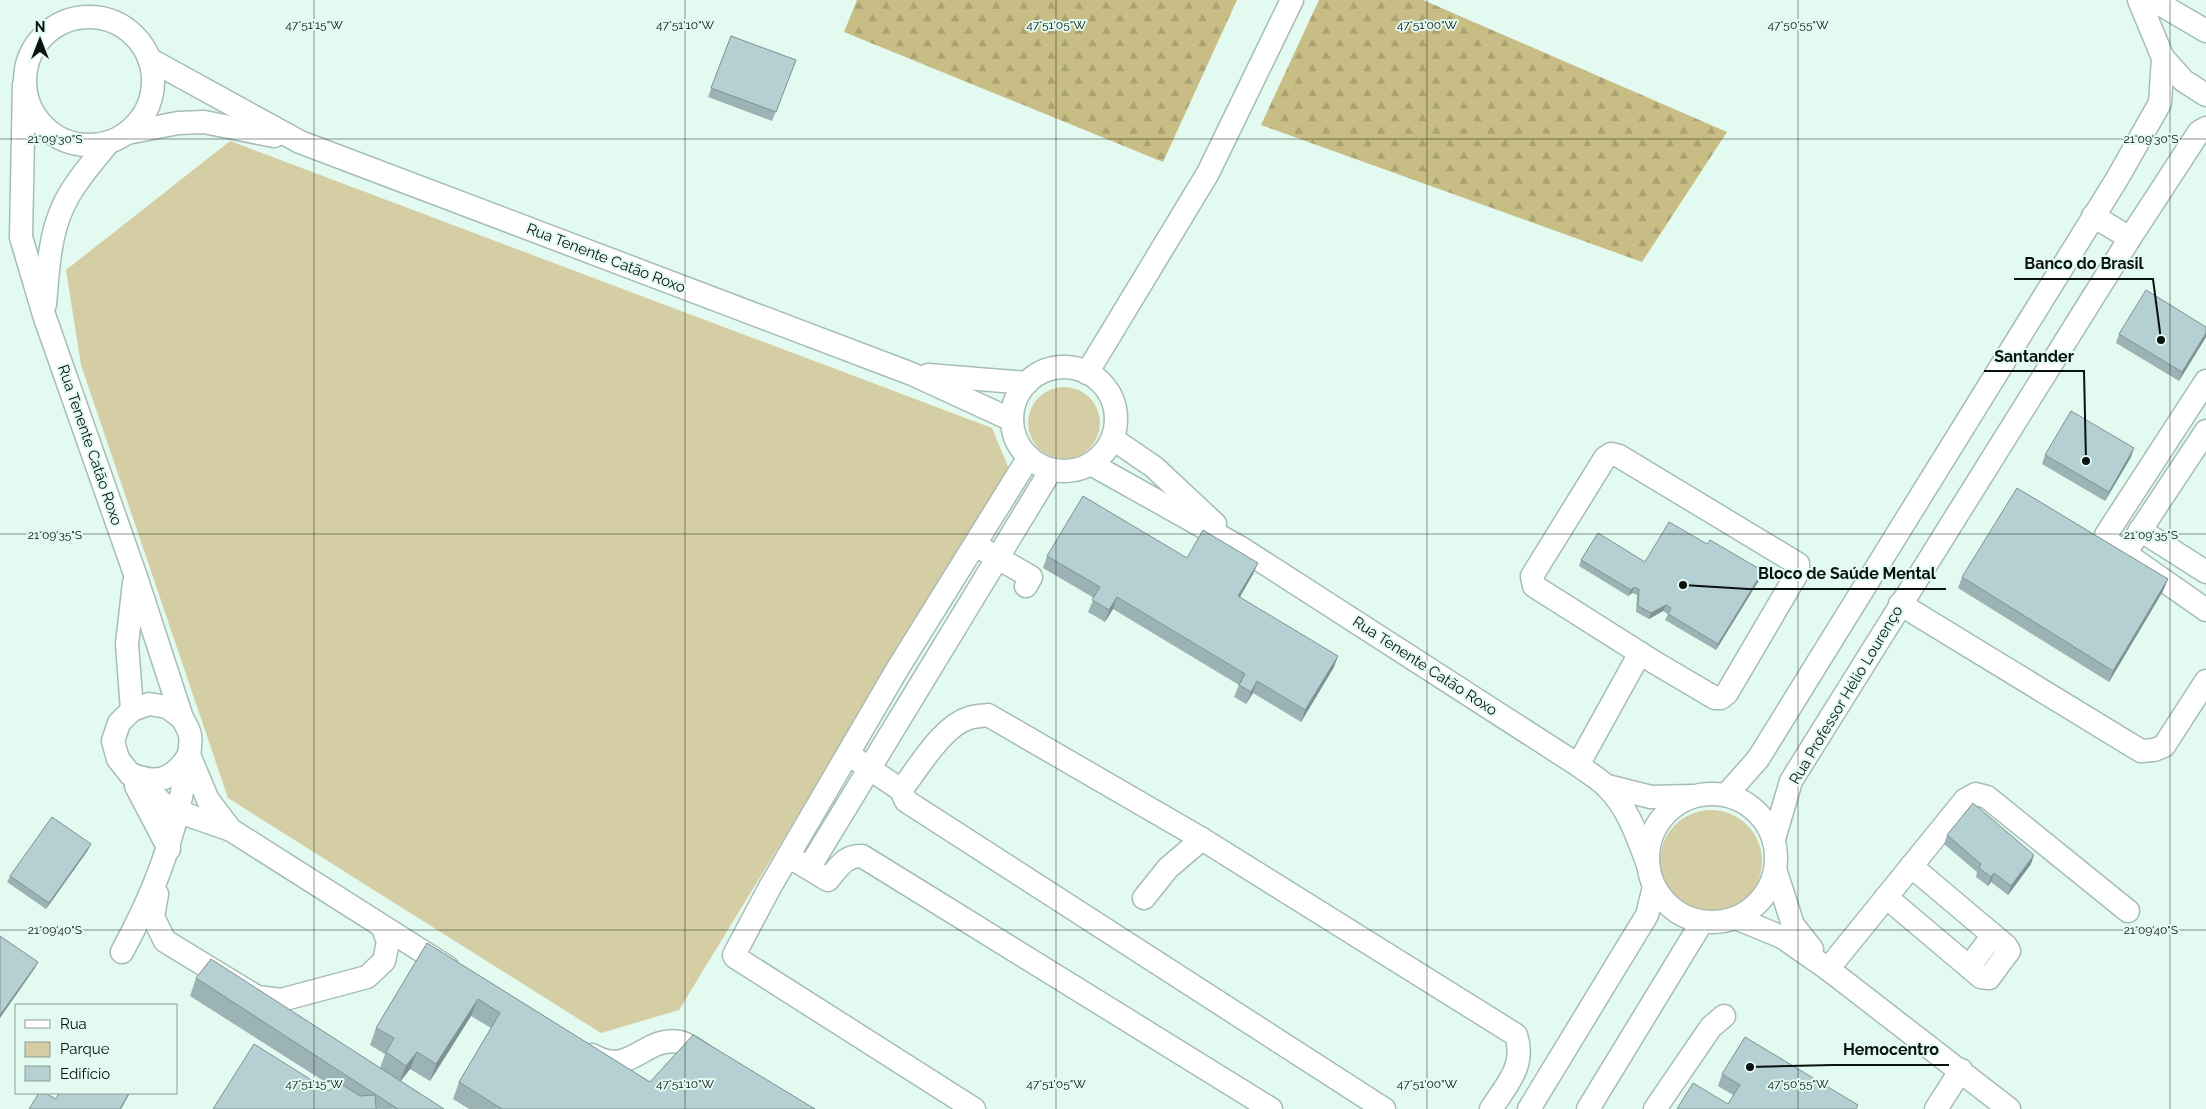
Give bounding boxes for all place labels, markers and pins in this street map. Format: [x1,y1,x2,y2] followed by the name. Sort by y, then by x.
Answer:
[2014,248,2153,279] callout: Banco do Brasil
[1984,340,2084,371] callout: Santander
[1748,558,1946,589] callout: Bloco de Saúde Mental
[1833,1034,1949,1065] callout: Hemocentro

